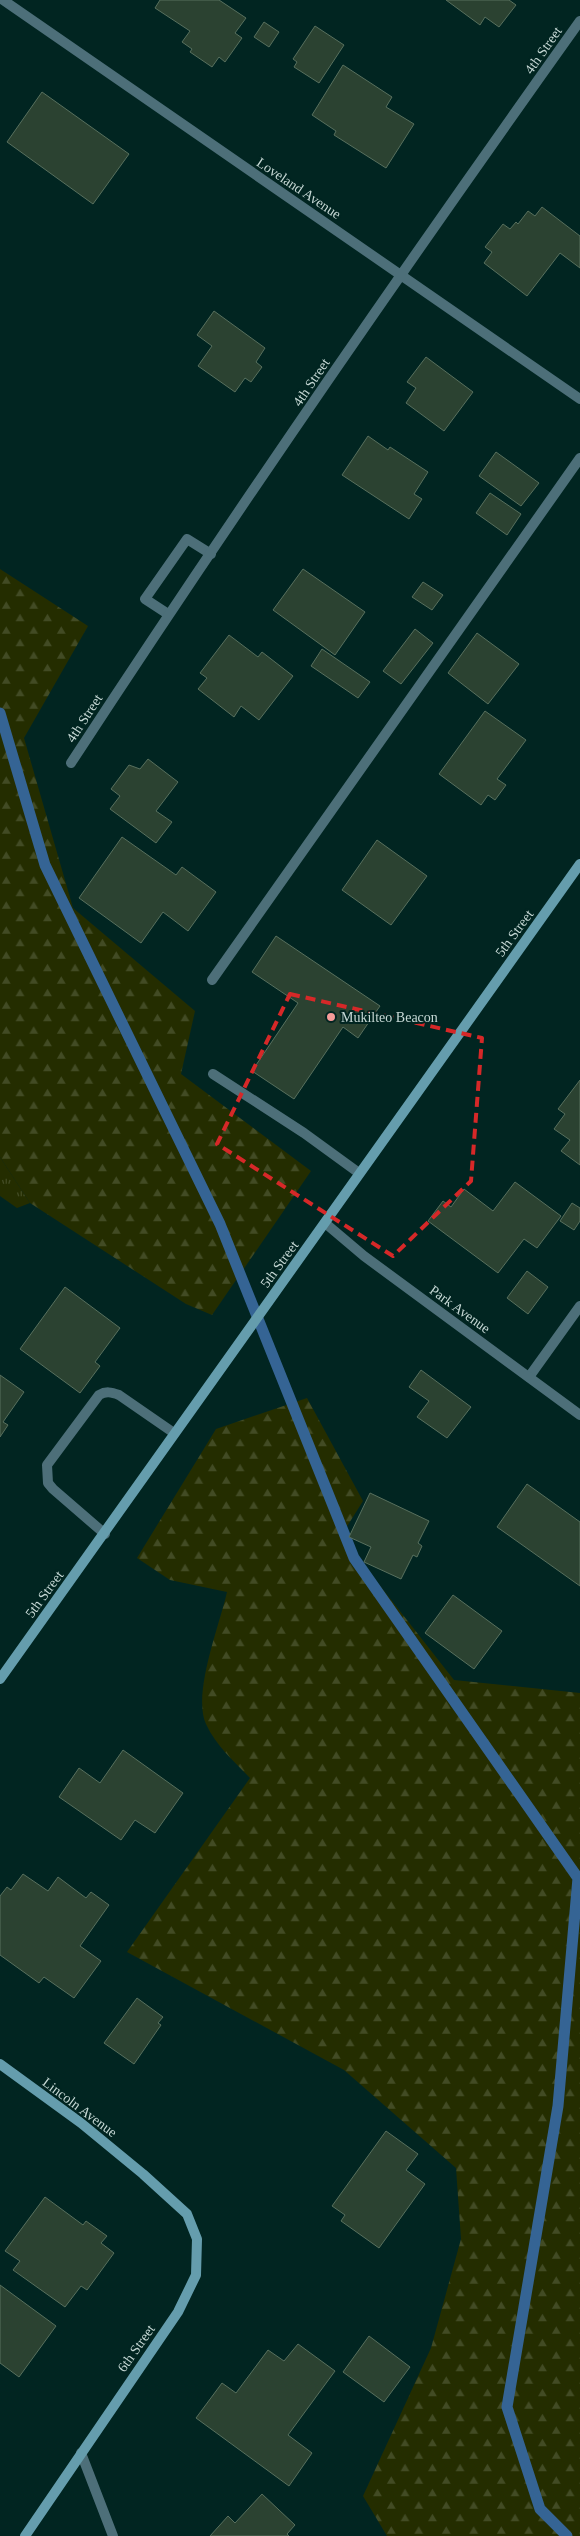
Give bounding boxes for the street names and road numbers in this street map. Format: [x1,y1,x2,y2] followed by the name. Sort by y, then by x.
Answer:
[522,24,565,77] street label: 4th Street
[254,155,344,222] street label: Loveland Avenue
[290,356,333,409] street label: 4th Street
[63,691,105,745] street label: 4th Street
[492,907,536,960] street label: 5th Street
[257,1238,301,1291] street label: 5th Street
[427,1283,493,1336] street label: Park Avenue
[22,1568,66,1621] street label: 5th Street
[40,2075,120,2140] street label: Lincoln Avenue
[115,2322,158,2375] street label: 6th Street

